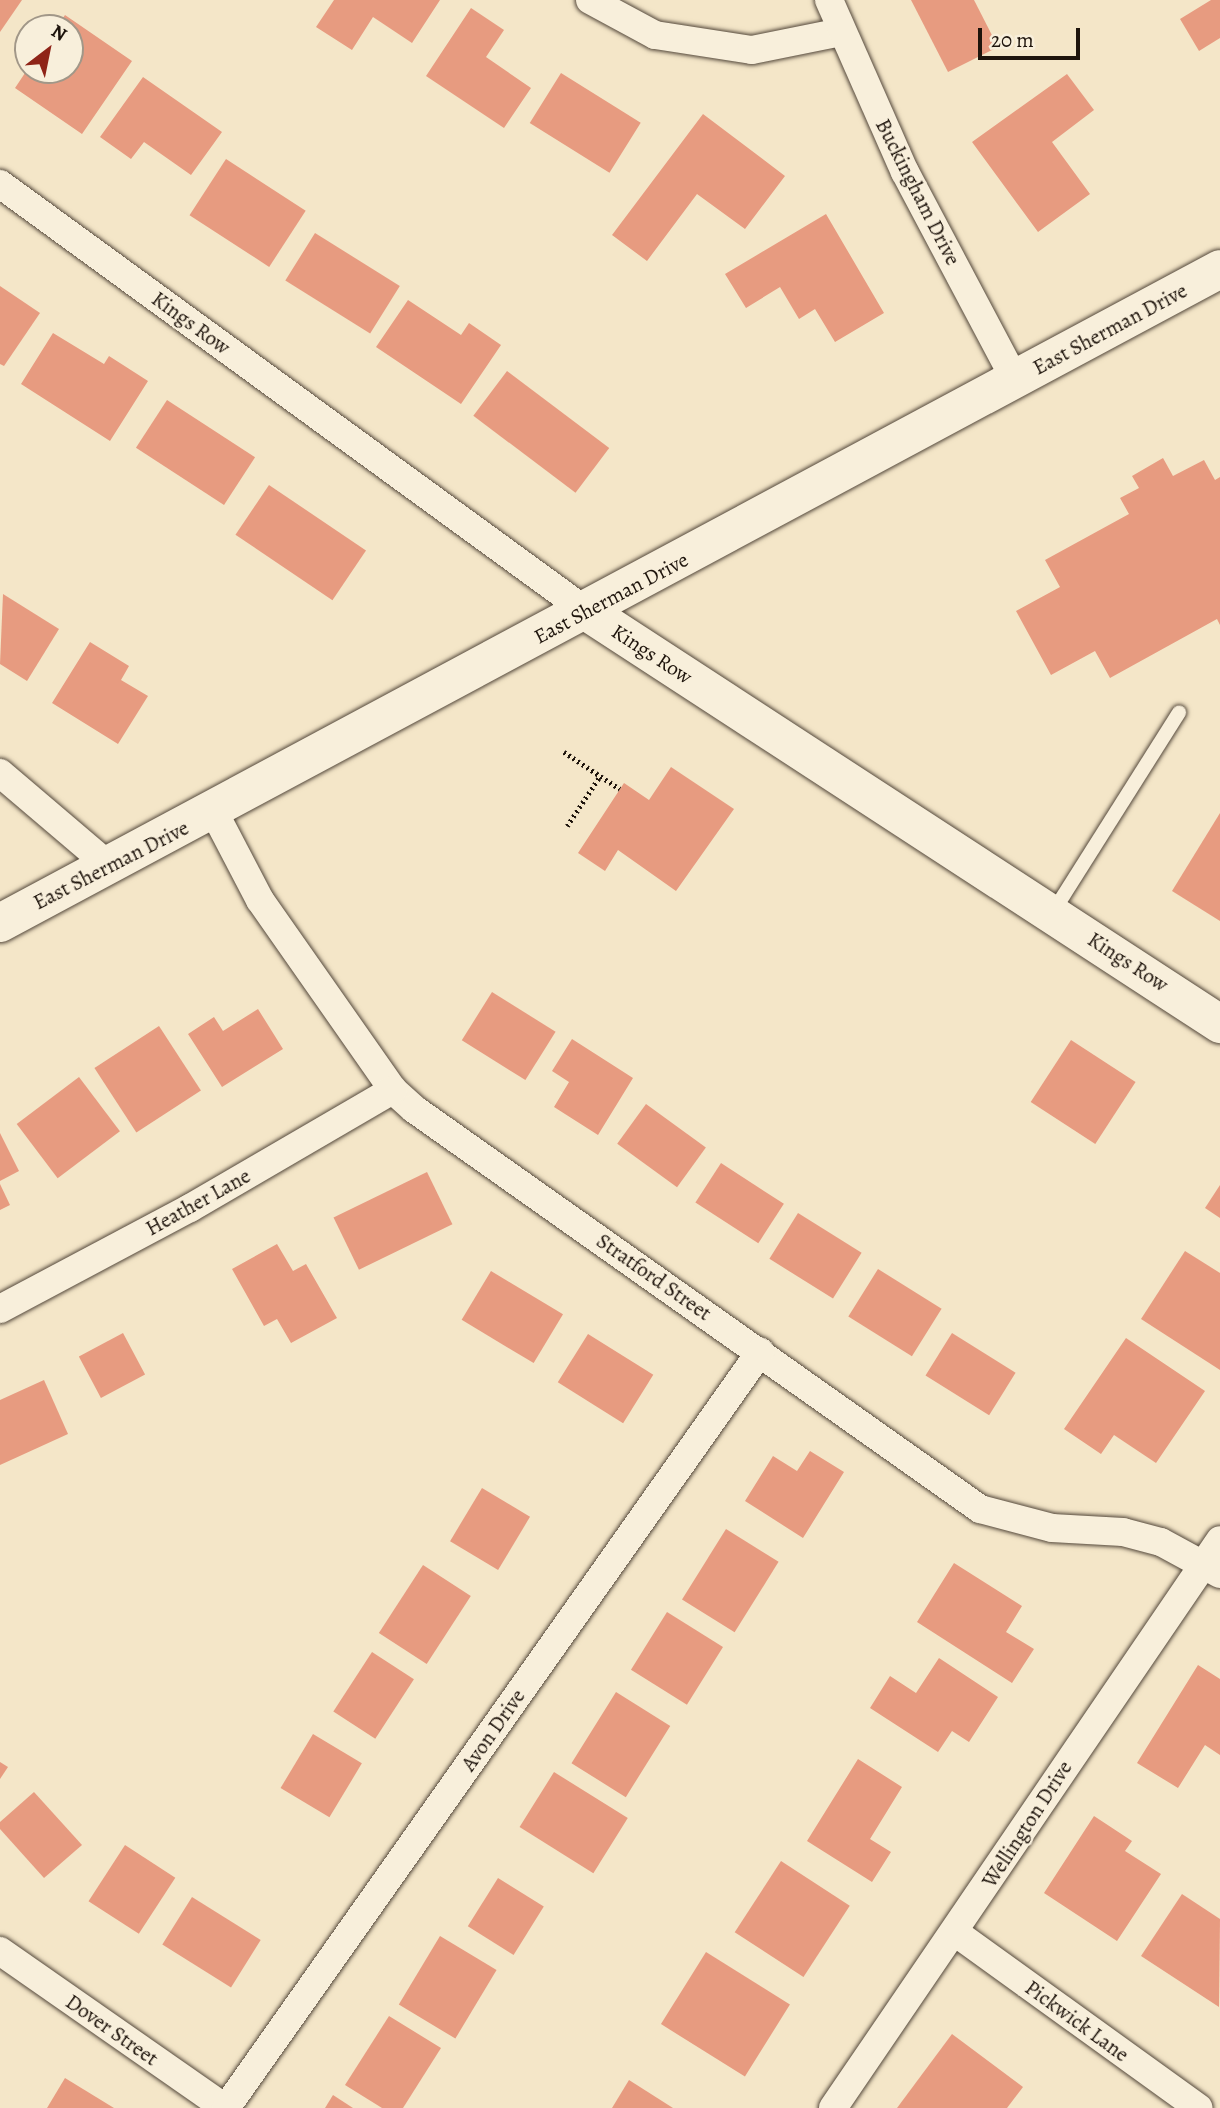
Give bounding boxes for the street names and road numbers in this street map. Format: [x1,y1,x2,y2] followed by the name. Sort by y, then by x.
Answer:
[870,115,966,269] street label: Buckingham Drive
[1029,278,1191,380] street label: East Sherman Drive
[147,286,235,360] street label: Kings Row
[530,547,692,649] street label: East Sherman Drive
[607,619,697,689] street label: Kings Row
[29,815,193,915] street label: East Sherman Drive
[1083,927,1173,997] street label: Kings Row
[141,1163,255,1241] street label: Heather Lane
[592,1228,716,1326] street label: Stratford Street
[456,1684,530,1776] street label: Avon Drive
[977,1756,1077,1892] street label: Wellington Drive
[1020,1975,1134,2067] street label: Pickwick Lane
[61,1989,163,2071] street label: Dover Street

